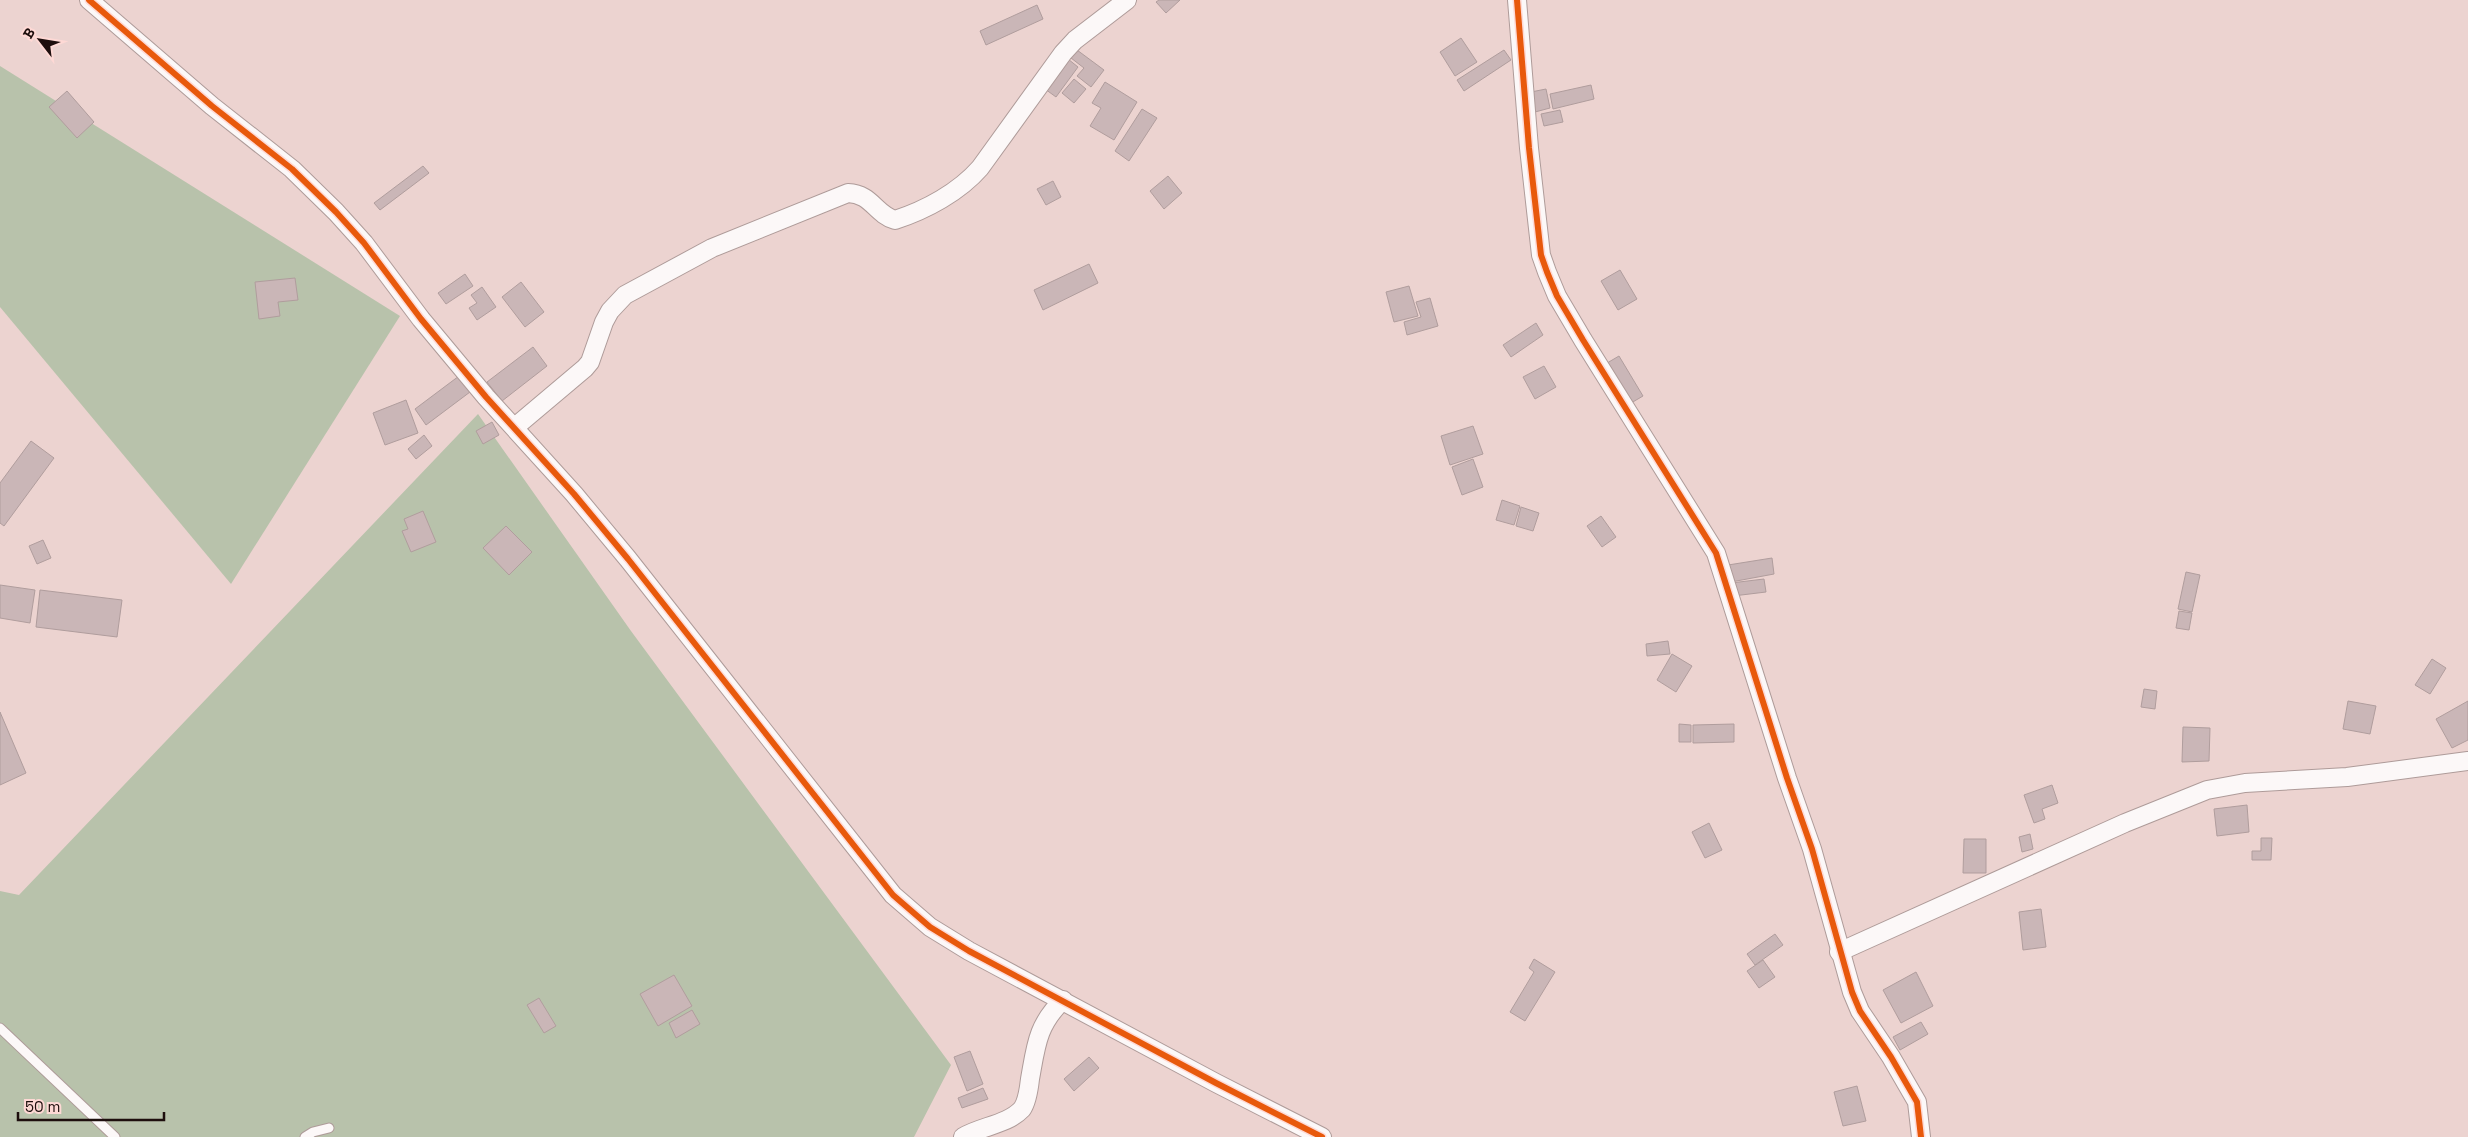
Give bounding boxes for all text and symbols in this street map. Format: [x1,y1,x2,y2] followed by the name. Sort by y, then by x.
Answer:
[15,15,65,65] north arrow
[19,25,39,42] text: B
[18,1090,164,1122] scale bar
[25,1097,60,1116] text: 50 m

